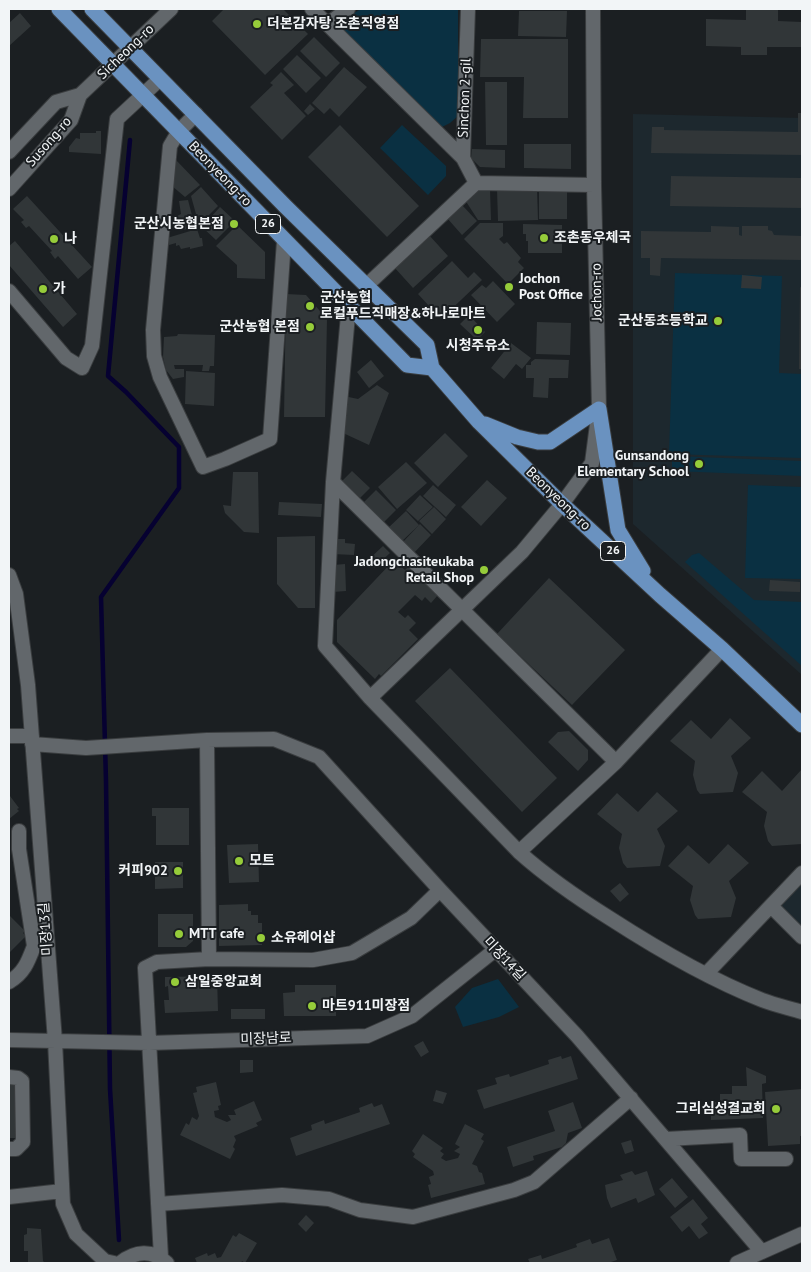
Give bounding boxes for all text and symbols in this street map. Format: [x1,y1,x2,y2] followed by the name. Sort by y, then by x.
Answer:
[267,16,399,32] place label: 더본감자탕 조촌직영점
[251,18,263,30] marker: 더본감자탕 조촌직영점
[94,21,158,83] street label: Sicheong-ro
[455,58,475,138] street label: Sinchon 2-gil
[23,114,75,170] street label: Susong-ro
[185,138,255,210] street label: Beonyeong-ro
[256,214,280,233] road number: 26
[134,216,224,232] place label: 군산시농협본점
[228,218,240,230] marker: 군산시농협본점
[554,230,631,246] place label: 조촌동우체국
[64,231,77,247] place label: 나
[538,232,550,244] marker: 조촌동우체국
[48,233,60,245] marker: 나
[588,263,606,321] street label: Jochon-ro
[519,271,583,304] place label: Jochon Post Office
[53,281,66,297] place label: 가
[503,281,515,293] marker: Jochon Post Office
[37,283,49,295] marker: 가
[320,290,486,322] place label: 군산농협 로컬푸드직매장&하나로마트
[304,300,316,312] marker: 군산농협 로컬푸드직매장&하나로마트
[618,313,708,329] place label: 군산동초등학교
[712,315,724,327] marker: 군산동초등학교
[219,319,300,335] place label: 군산농협 본점
[304,321,316,333] marker: 군산농협 본점
[472,324,484,336] marker: 시청주유소
[446,338,510,354] place label: 시청주유소
[577,448,689,481] place label: Gunsandong Elementary School
[693,458,705,470] marker: Gunsandong Elementary School
[522,464,594,534] street label: Beonyeong-ro
[600,542,626,560] road number: 26
[354,554,474,586] place label: Jadongchasiteukaba Retail Shop
[478,564,490,576] marker: Jadongchasiteukaba Retail Shop
[249,853,275,869] place label: 모트
[233,855,245,867] marker: 모트
[118,863,168,879] place label: 커피902
[172,865,184,877] marker: 커피902
[36,902,56,956] street label: 미장13길
[189,926,244,942] place label: MTT cafe
[173,928,185,940] marker: MTT cafe
[271,930,335,946] place label: 소유헤어샵
[255,932,267,944] marker: 소유헤어샵
[479,934,529,984] street label: 미장14길
[185,974,262,990] place label: 삼일중앙교회
[169,976,181,988] marker: 삼일중앙교회
[322,998,410,1014] place label: 마트911미장점
[306,1000,318,1012] marker: 마트911미장점
[240,1030,292,1048] street label: 미장남로
[676,1101,766,1117] place label: 그리심성결교회
[770,1103,782,1115] marker: 그리심성결교회

